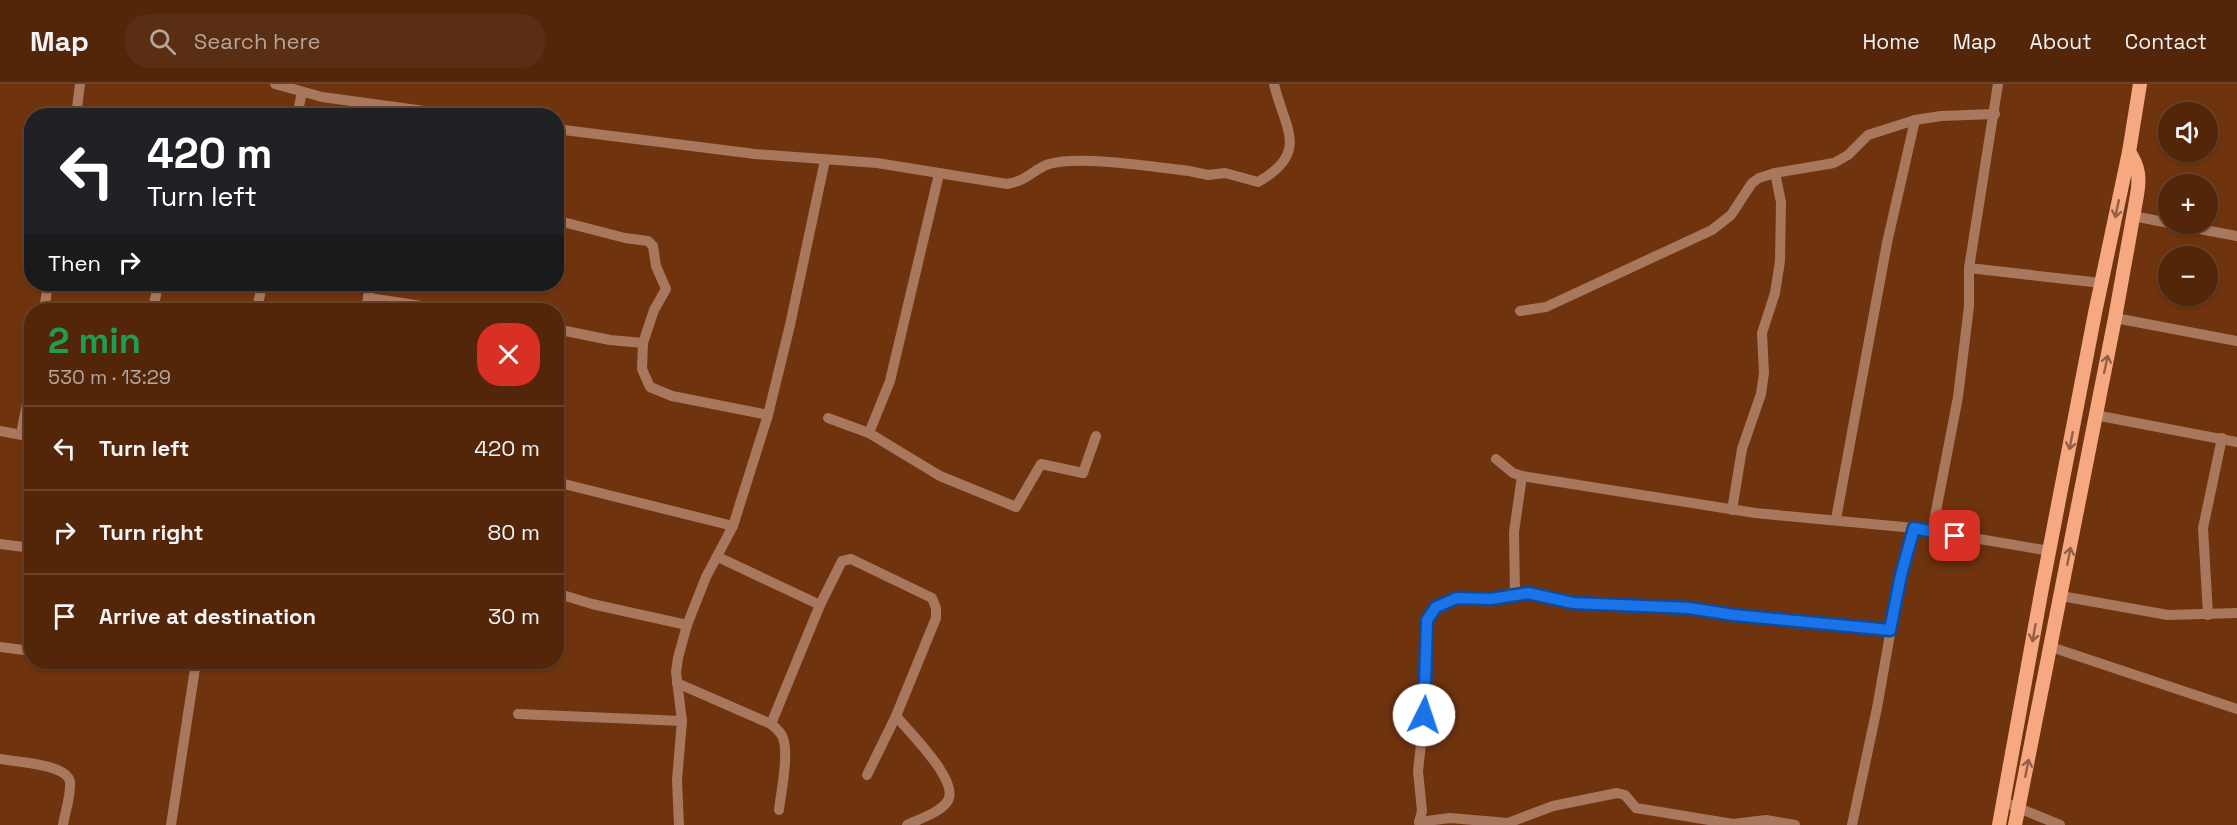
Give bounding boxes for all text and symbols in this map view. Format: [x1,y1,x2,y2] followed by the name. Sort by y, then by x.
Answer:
[125,14,545,68] search box
[30,23,89,59] text: Map
[146,25,179,58] icon: search
[194,27,321,55] text: Search here
[1862,28,1920,55] text: Home
[1953,28,1997,55] text: Map
[2030,28,2092,55] text: About
[2125,28,2207,55] text: Contact
[2158,102,2218,306] map controls
[2158,102,2218,162] button: sound
[147,127,272,180] text: 420 m
[48,132,126,210] icon: left
[2158,174,2218,234] button: +
[147,179,257,214] text: Turn left
[2111,199,2122,218] one-way arrow
[113,246,146,279] icon: right
[2158,246,2218,306] button: −
[48,249,101,277] text: Then
[48,318,141,364] text: 2 min
[477,323,540,386] button: close
[2101,355,2112,375] one-way arrow
[48,364,171,390] text: 530 m · 13:29
[2065,431,2076,451] one-way arrow
[48,432,81,465] icon: left
[99,434,189,462] text: Turn left
[474,434,540,462] text: 420 m
[1929,510,1980,561] pin
[48,516,81,549] icon: right
[99,518,204,546] text: Turn right
[488,518,540,546] text: 80 m
[1938,519,1971,552] icon: arrive
[2063,546,2074,566] one-way arrow
[48,600,81,633] icon: arrive
[99,602,316,630] text: Arrive at destination
[488,602,540,630] text: 30 m
[2028,622,2039,642] one-way arrow
[1392,683,1456,747] position arrow
[2022,758,2033,778] one-way arrow

